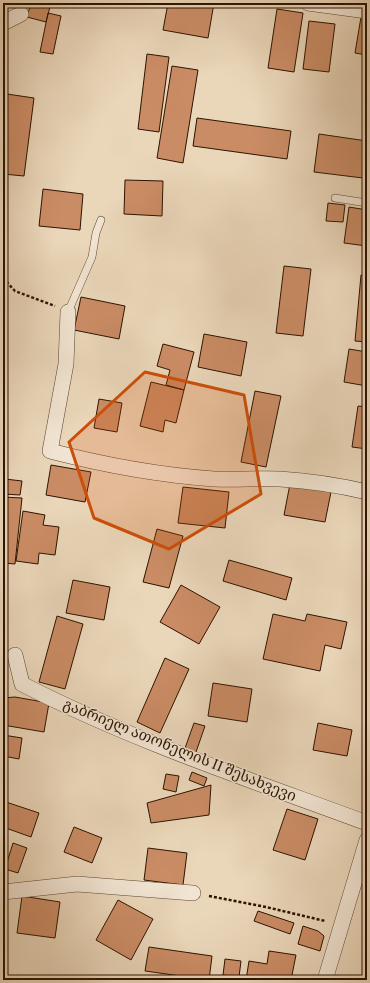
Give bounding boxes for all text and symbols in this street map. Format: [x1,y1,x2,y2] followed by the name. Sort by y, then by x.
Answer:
[60,695,299,808] street label: გაბრიელ ათონელის II შესახვევი

